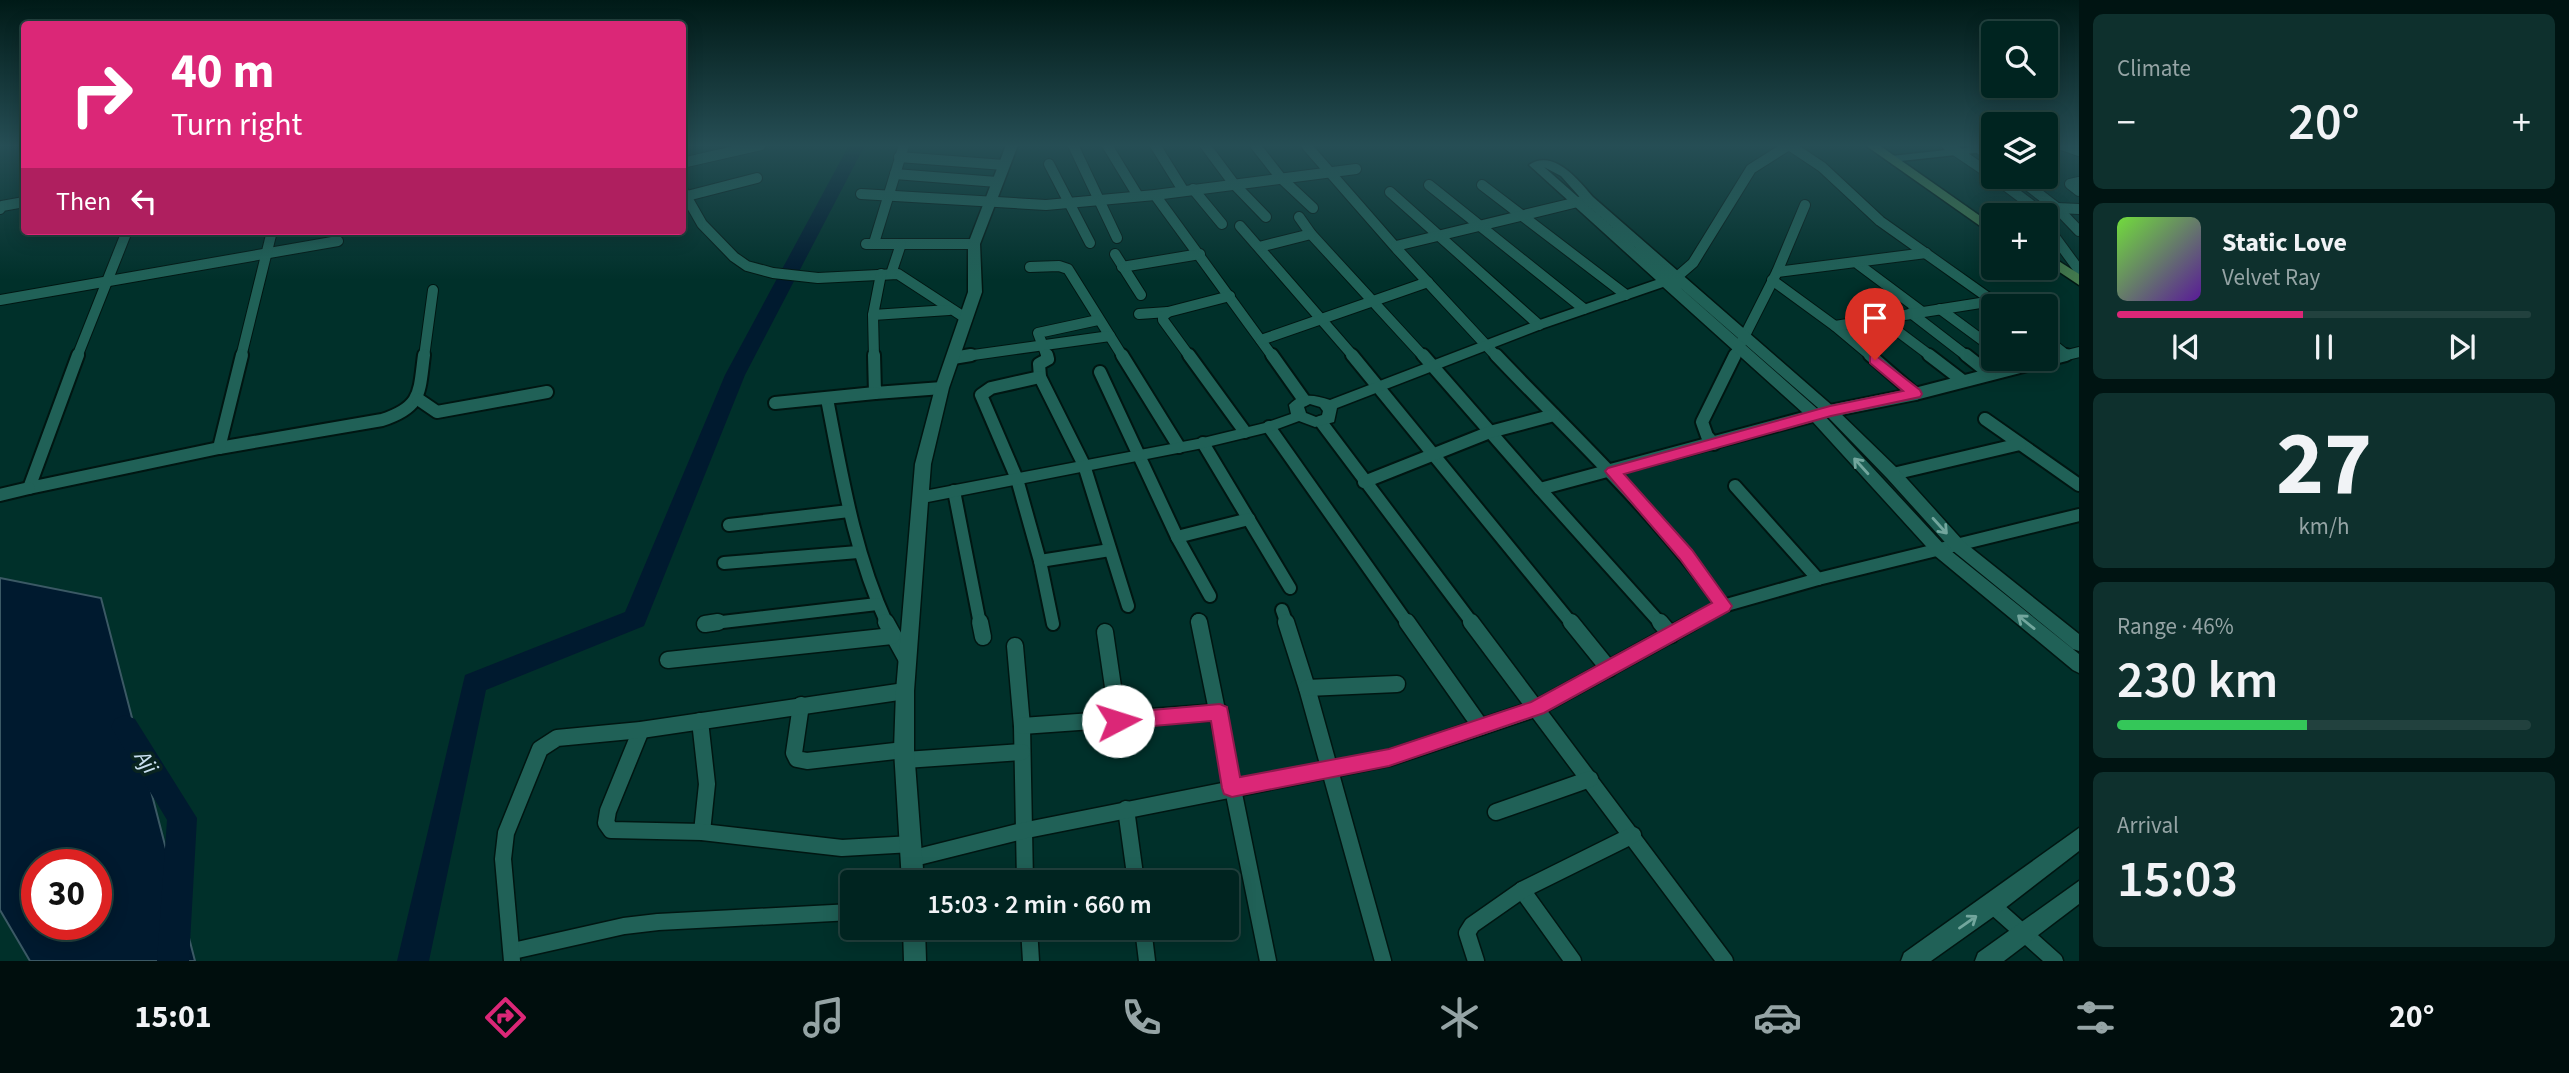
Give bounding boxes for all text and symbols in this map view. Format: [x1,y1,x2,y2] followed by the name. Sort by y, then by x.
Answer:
[1981,21,2058,371] map controls
[1981,21,2058,98] button: search
[171,37,275,107] text: 40 m
[56,49,147,140] icon: right
[2117,52,2191,85] text: Climate
[2288,86,2360,160] text: 20°
[2117,96,2136,150] text: −
[2512,96,2531,150] text: +
[171,102,302,148] text: Turn right
[1981,112,2058,189] button: layers
[125,182,163,220] icon: left
[56,183,111,220] text: Then
[1981,203,2058,280] button: +
[2222,224,2347,261] text: Static Love
[2222,261,2320,294] text: Velvet Ray
[1845,288,1905,360] pin
[1981,294,2058,371] button: −
[1856,299,1894,337] icon: arrive
[2167,328,2205,366] icon: previous
[2305,328,2343,366] icon: pause
[2443,328,2481,366] icon: next
[2276,400,2372,529] text: 27
[1853,457,1869,475] one-way arrow
[2298,510,2350,543] text: km/h
[1932,517,1948,535] one-way arrow
[2117,610,2234,643] text: Range · 46%
[2017,614,2035,630] one-way arrow
[2117,644,2278,718] text: 230 km
[1081,684,1155,758] position arrow
[126,742,167,781] water label: Aji
[2117,809,2179,842] text: Arrival
[2117,843,2238,917] text: 15:03
[21,849,112,940] speed limit sign: 30
[927,886,1152,923] text: 15:03 · 2 min · 660 m
[1958,915,1977,929] one-way arrow
[481,993,530,1042] icon: directions
[799,993,848,1042] icon: music
[1117,993,1166,1042] icon: phone
[1435,993,1484,1042] icon: climate
[1753,993,1802,1042] icon: car
[2071,993,2120,1042] icon: filters
[135,994,212,1040] text: 15:01
[2389,994,2434,1040] text: 20°

